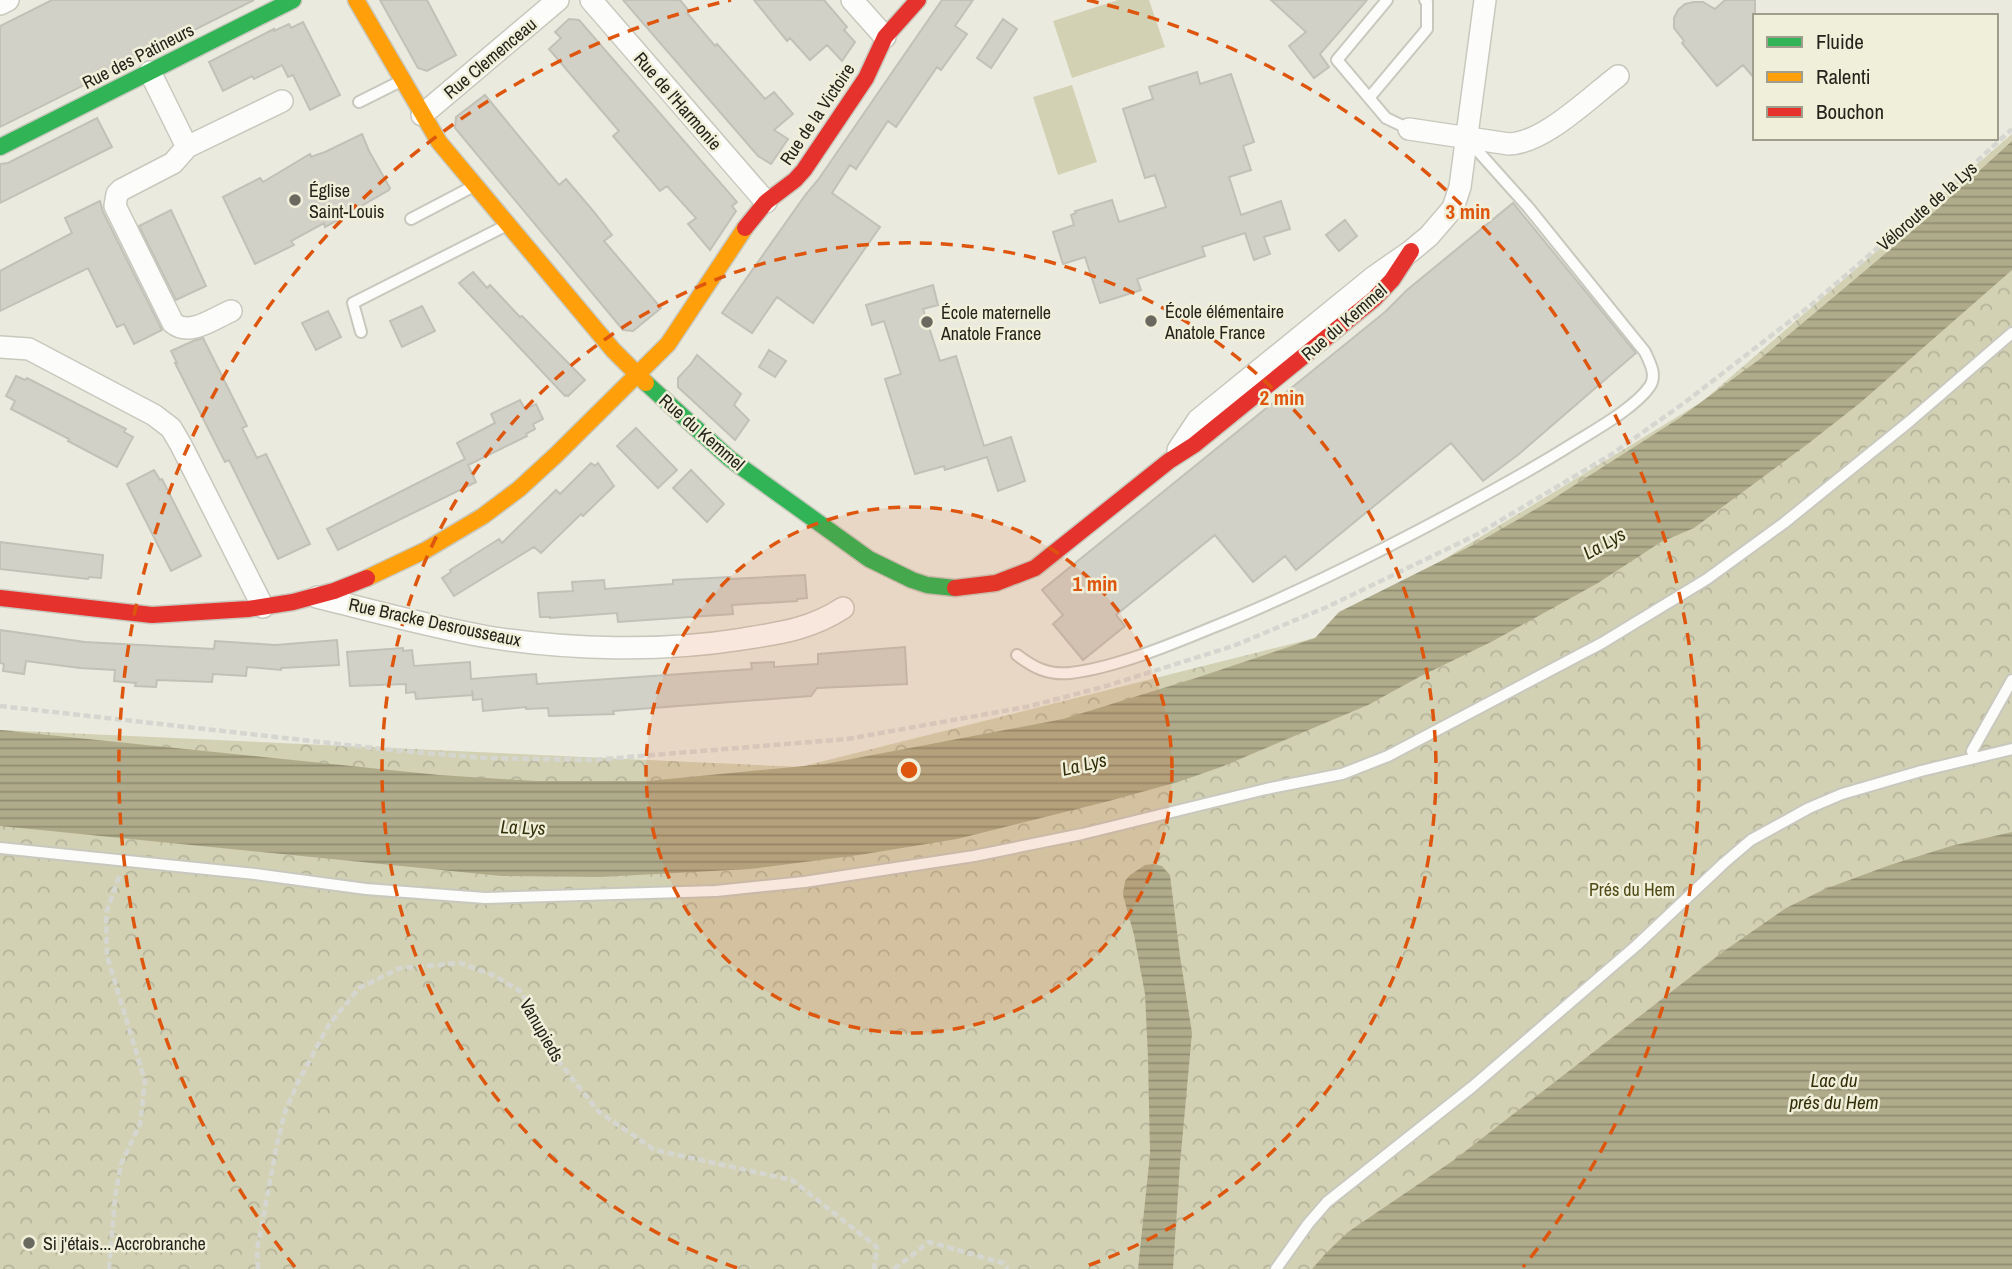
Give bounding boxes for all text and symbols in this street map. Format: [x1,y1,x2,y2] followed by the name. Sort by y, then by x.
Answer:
[438,12,542,104] street label: Rue Clemenceau
[1753,14,1998,140] legend
[78,17,198,95] street label: Rue des Patineurs
[1816,27,1864,56] text: Fluide
[628,47,728,155] street label: Rue de l'Harmonie
[774,58,860,170] street label: Rue de la Victoire
[1816,62,1871,91] text: Ralenti
[1816,97,1884,126] text: Bouchon
[1872,156,1982,256] street label: Véloroute de la Lys
[309,178,385,224] place label: Église Saint-Louis
[287,192,303,208] marker: Église Saint-Louis
[1446,197,1490,226] text: 3 min
[1296,278,1392,366] street label: Rue du Kemmel
[1164,299,1284,345] place label: École élémentaire Anatole France
[940,300,1051,346] place label: École maternelle Anatole France
[1143,313,1159,329] marker: École élémentaire Anatole France
[919,314,935,330] marker: École maternelle Anatole France
[1260,383,1304,412] text: 2 min
[654,388,750,476] street label: Rue du Kemmel
[1578,521,1630,565] water label: La Lys
[1073,569,1117,598] text: 1 min
[347,592,524,653] street label: Rue Bracke Desrousseaux
[1059,746,1109,782] water label: La Lys
[897,758,921,782] centre of rings
[500,813,546,841] water label: La Lys
[1589,877,1675,902] park label: Prés du Hem
[514,994,570,1066] street label: Vanupieds
[1788,1067,1879,1115] water label: Lac du prés du Hem
[43,1231,206,1256] place label: Si j'étais... Accrobranche
[21,1235,37,1251] marker: Si j'étais... Accrobranche

